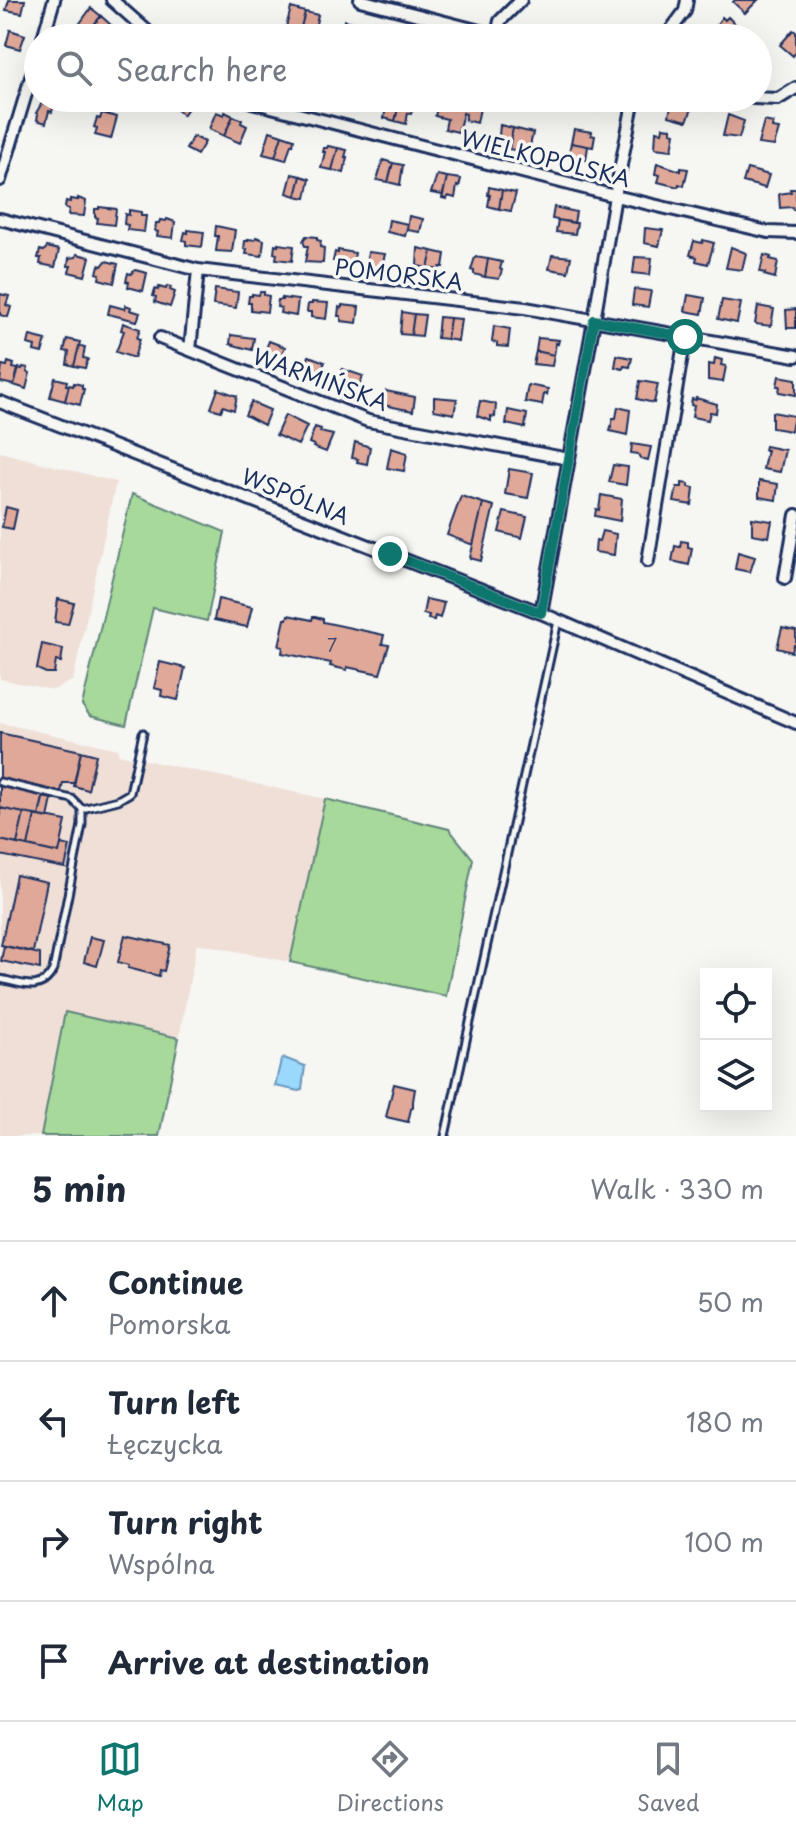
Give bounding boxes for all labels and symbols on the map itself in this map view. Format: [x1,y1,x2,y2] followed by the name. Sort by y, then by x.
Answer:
[458,120,634,194] street label: WIELKOPOLSKA
[333,249,465,297] street label: POMORSKA
[667,319,703,355] route start
[249,338,393,418] street label: WARMIŃSKA
[237,458,355,532] street label: WSPÓLNA
[372,536,408,572] route end
[327,631,337,658] house number: 7

